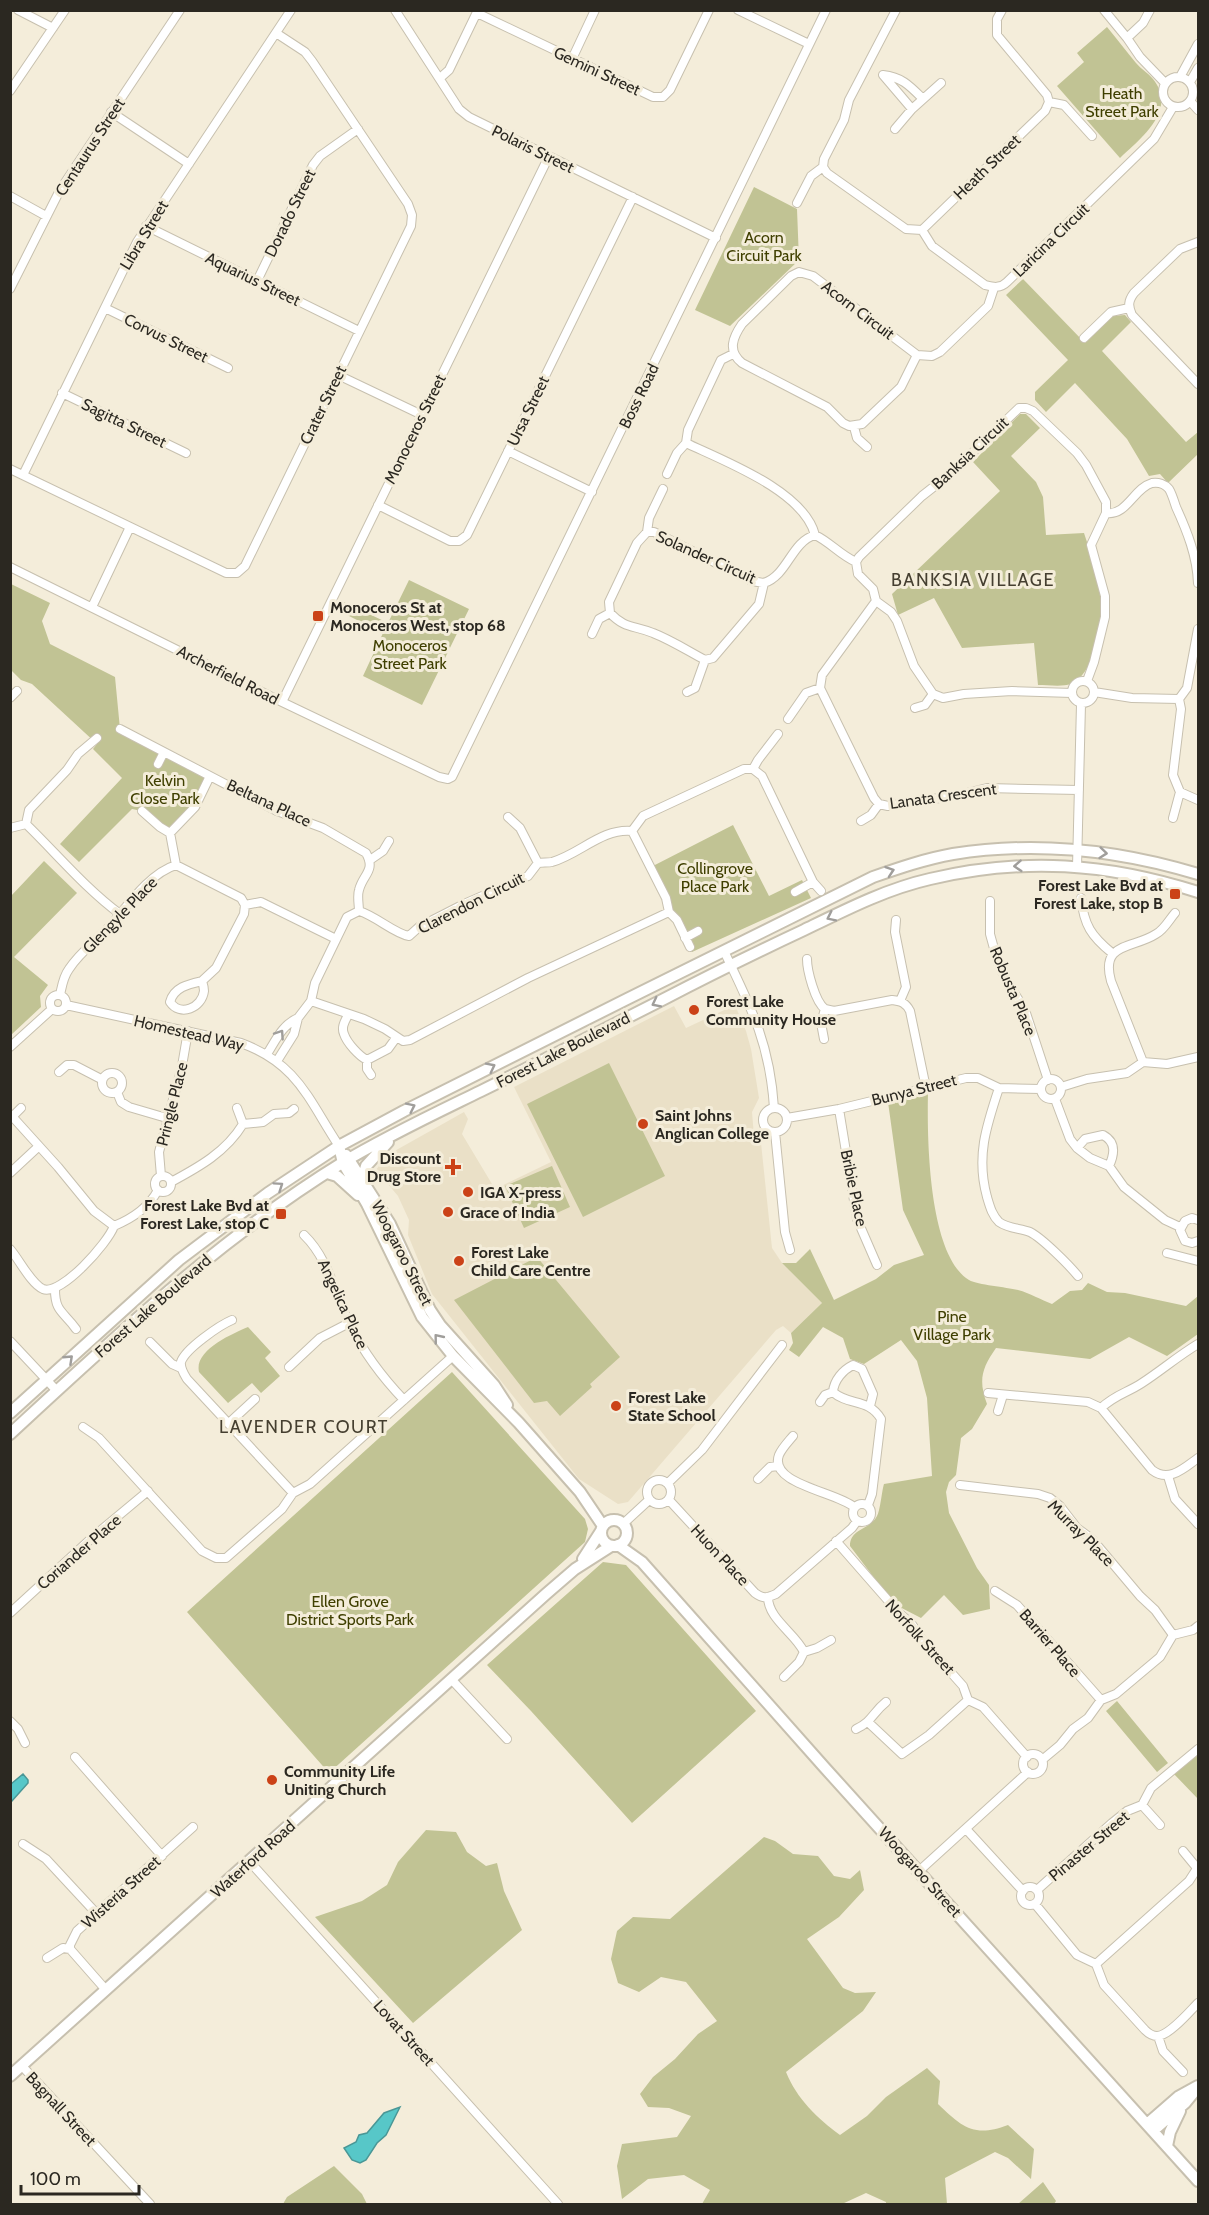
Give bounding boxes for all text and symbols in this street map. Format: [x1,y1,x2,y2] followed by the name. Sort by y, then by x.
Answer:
[551,43,644,100] street label: Gemini Street
[1085,84,1160,121] park label: Heath Street Park
[51,94,129,200] street label: Centaurus Street
[489,121,578,177] street label: Polaris Street
[950,130,1025,204] street label: Heath Street
[261,165,320,260] street label: Dorado Street
[116,196,172,273] street label: Libra Street
[1009,199,1093,281] street label: Laricina Circuit
[726,228,803,265] park label: Acorn Circuit Park
[203,248,304,310] street label: Aquarius Street
[818,276,899,344] street label: Acorn Circuit
[121,309,212,367] street label: Corvus Street
[615,360,663,432] street label: Boss Road
[296,362,351,448] street label: Crater Street
[380,371,450,487] street label: Monoceros Street
[503,372,553,449] street label: Ursa Street
[79,394,170,452] street label: Sagitta Street
[928,412,1013,493] street label: Banksia Circuit
[653,527,759,588] street label: Solander Circuit
[891,569,1055,591] district label: BANKSIA VILLAGE
[330,598,506,635] place label: Monoceros St at Monoceros West, stop 68
[311,609,325,623] marker: Monoceros St at Monoceros West, stop 68
[373,636,448,673] park label: Monoceros Street Park
[174,641,282,709] street label: Archerfield Road
[130,771,201,808] park label: Kelvin Close Park
[224,775,314,831] street label: Beltana Place
[888,779,998,813] street label: Lanata Crescent
[1099,846,1108,859] one-way arrow
[677,859,753,896] park label: Collingrove Place Park
[1014,860,1023,873] one-way arrow
[884,866,895,879] one-way arrow
[415,868,528,938] street label: Clarendon Circuit
[79,873,161,957] street label: Glengyle Place
[1034,876,1163,913] place label: Forest Lake Bvd at Forest Lake, stop B
[1168,887,1182,901] marker: Forest Lake Bvd at Forest Lake, stop B
[827,909,838,921] one-way arrow
[986,944,1040,1038] street label: Robusta Place
[706,992,836,1029] place label: Forest Lake Community House
[652,995,663,1007] one-way arrow
[687,1003,701,1017] marker: Forest Lake Community House
[493,1008,633,1092] street label: Forest Lake Boulevard
[132,1011,246,1055] street label: Homestead Way
[273,1029,284,1040] one-way arrow
[152,1060,192,1148] street label: Pringle Place
[485,1063,496,1074] one-way arrow
[870,1070,959,1110] street label: Bunya Street
[405,1103,416,1115] one-way arrow
[655,1106,769,1143] place label: Saint Johns Anglican College
[636,1117,650,1131] marker: Saint Johns Anglican College
[837,1148,871,1228] street label: Bribie Place
[367,1149,441,1186] place label: Discount Drug Store
[446,1160,460,1174] marker: Discount Drug Store
[272,1182,283,1193] one-way arrow
[480,1183,562,1202] place label: IGA X-press
[461,1185,475,1199] marker: IGA X-press
[140,1196,269,1233] place label: Forest Lake Bvd at Forest Lake, stop C
[367,1197,437,1309] street label: Woogaroo Street
[460,1203,555,1222] place label: Grace of India
[441,1205,455,1219] marker: Grace of India
[274,1207,288,1221] marker: Forest Lake Bvd at Forest Lake, stop C
[471,1243,590,1280] place label: Forest Lake Child Care Centre
[91,1251,215,1361] street label: Forest Lake Boulevard
[452,1254,466,1268] marker: Forest Lake Child Care Centre
[314,1256,372,1352] street label: Angelica Place
[913,1307,992,1344] park label: Pine Village Park
[434,1334,445,1345] one-way arrow
[62,1355,73,1366] one-way arrow
[628,1388,716,1425] place label: Forest Lake State School
[609,1399,623,1413] marker: Forest Lake State School
[219,1416,389,1438] district label: LAVENDER COURT
[1044,1496,1118,1570] street label: Murray Place
[33,1510,125,1594] street label: Coriander Place
[687,1520,753,1590] street label: Huon Place
[286,1592,415,1629] park label: Ellen Grove District Sports Park
[881,1596,959,1679] street label: Norfolk Street
[1015,1605,1085,1681] street label: Barrier Place
[284,1762,395,1799] place label: Community Life Uniting Church
[265,1773,279,1787] marker: Community Life Uniting Church
[1045,1807,1133,1885] street label: Pinaster Street
[207,1816,299,1902] street label: Waterford Road
[874,1823,966,1922] street label: Woogaroo Street
[78,1851,165,1932] street label: Wisteria Street
[370,1996,439,2070] street label: Lovat Street
[22,2068,100,2150] street label: Bagnall Street
[21,2158,140,2196] scale bar
[30,2168,81,2190] text: 100 m

